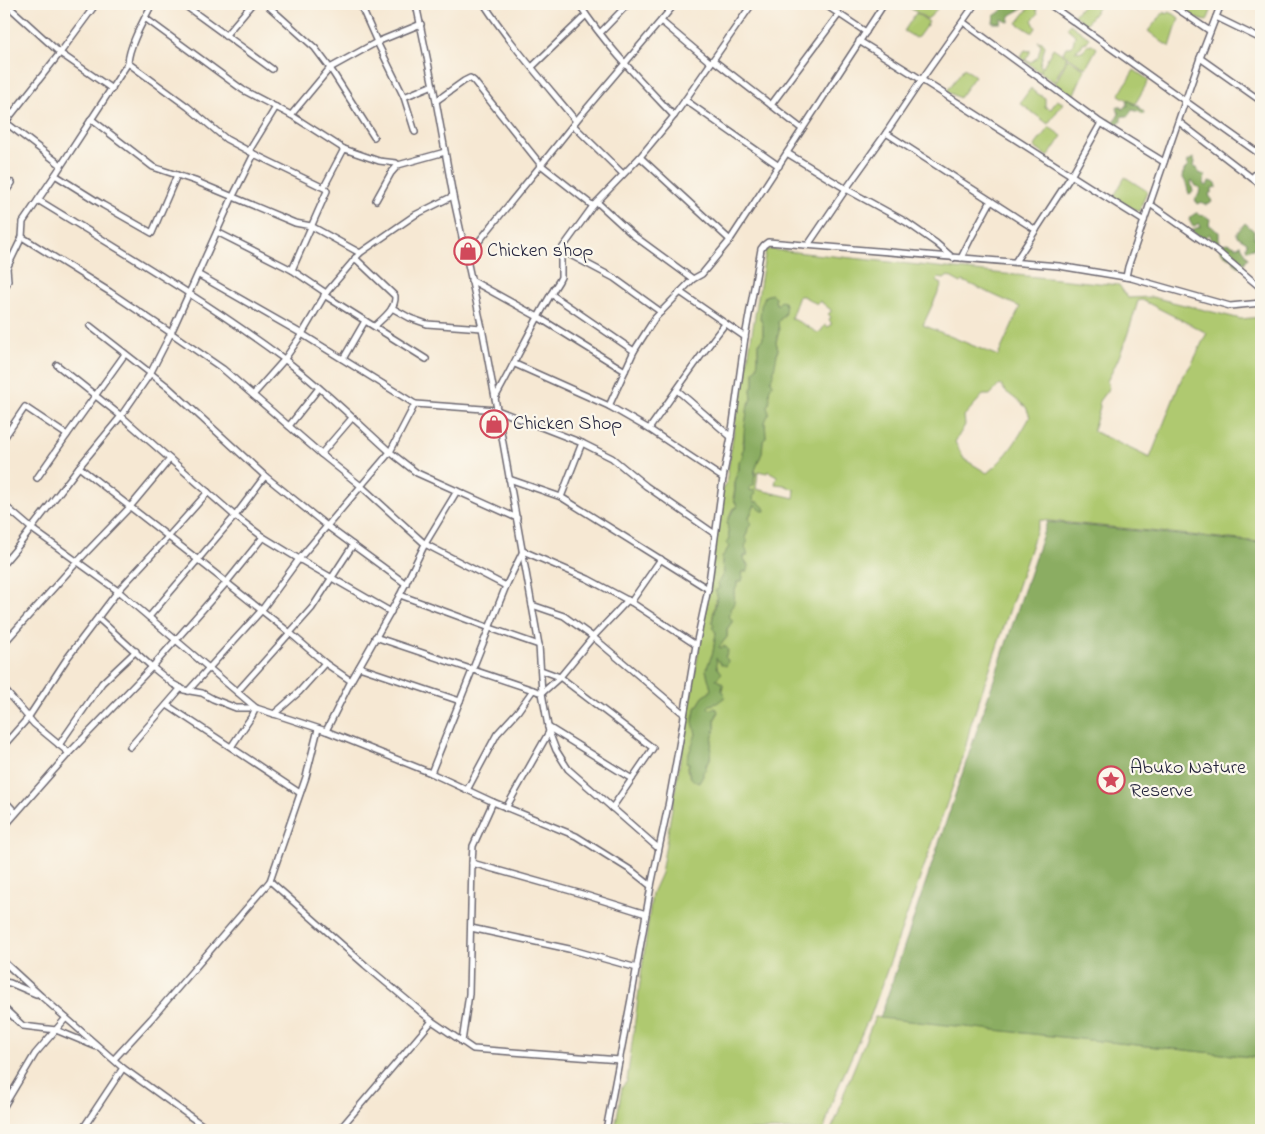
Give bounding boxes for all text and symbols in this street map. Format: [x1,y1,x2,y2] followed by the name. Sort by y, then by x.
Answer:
[453,236,483,266] shop icon: Chicken shop
[487,237,594,266] place label: Chicken shop
[479,409,509,439] shop icon: Chicken Shop
[513,410,622,439] place label: Chicken Shop
[1130,754,1246,806] place label: Abuko Nature Reserve
[1096,765,1126,795] place icon: Abuko Nature Reserve

